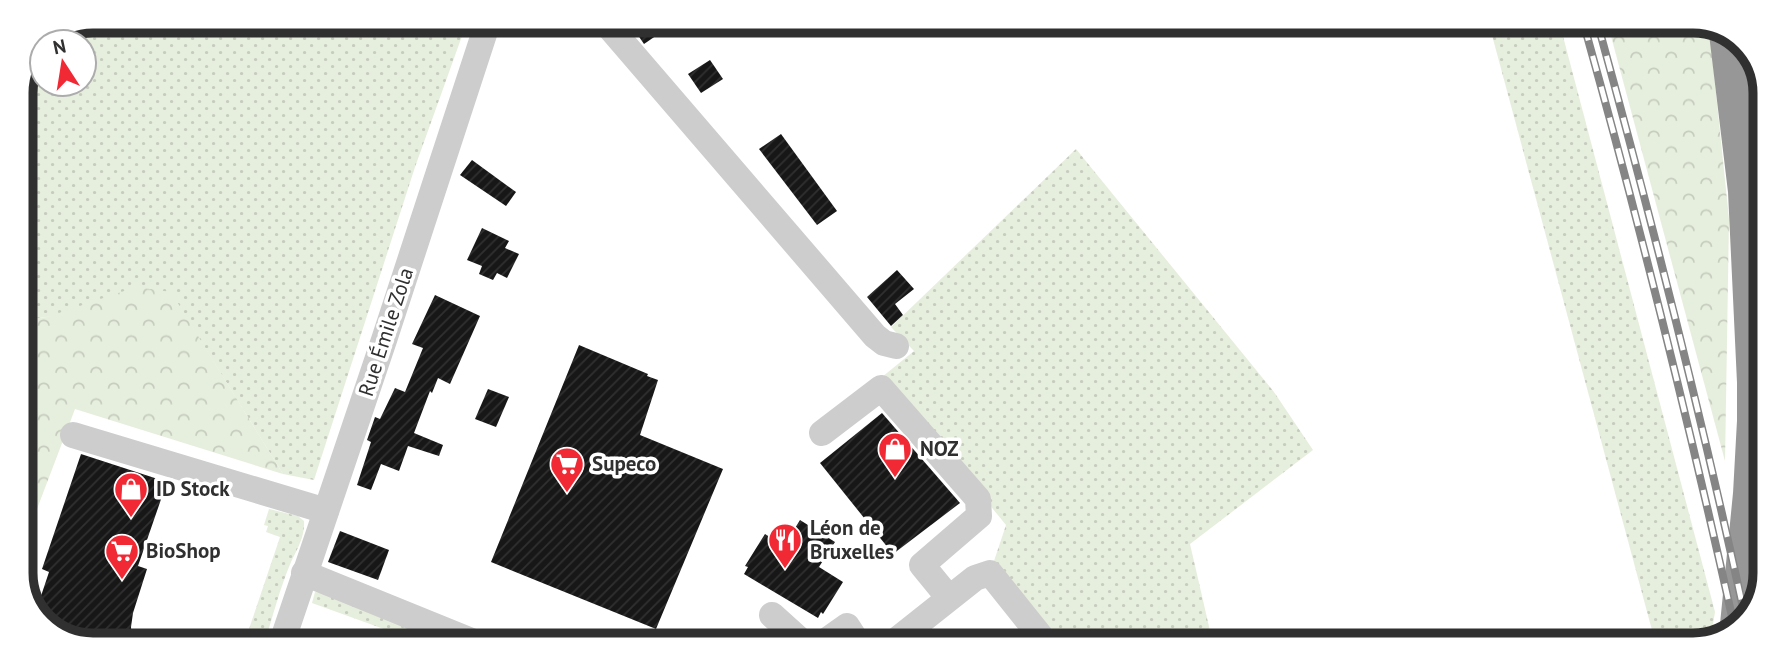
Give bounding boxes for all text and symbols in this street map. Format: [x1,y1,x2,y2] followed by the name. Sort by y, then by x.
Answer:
[28,28,98,98] north arrow
[51,33,68,59] text: N
[352,264,419,400] street label: Rue Émile Zola
[876,430,914,479] shop icon: NOZ
[920,435,959,462] place label: NOZ
[548,445,586,494] supermarket icon: Supeco
[592,450,656,477] place label: Supeco
[112,470,150,519] shop icon: ID Stock
[156,475,230,502] place label: ID Stock
[810,514,894,565] place label: Léon de Bruxelles
[766,521,804,570] restaurant icon: Léon de Bruxelles
[103,532,141,581] supermarket icon: BioShop
[146,537,221,564] place label: BioShop

